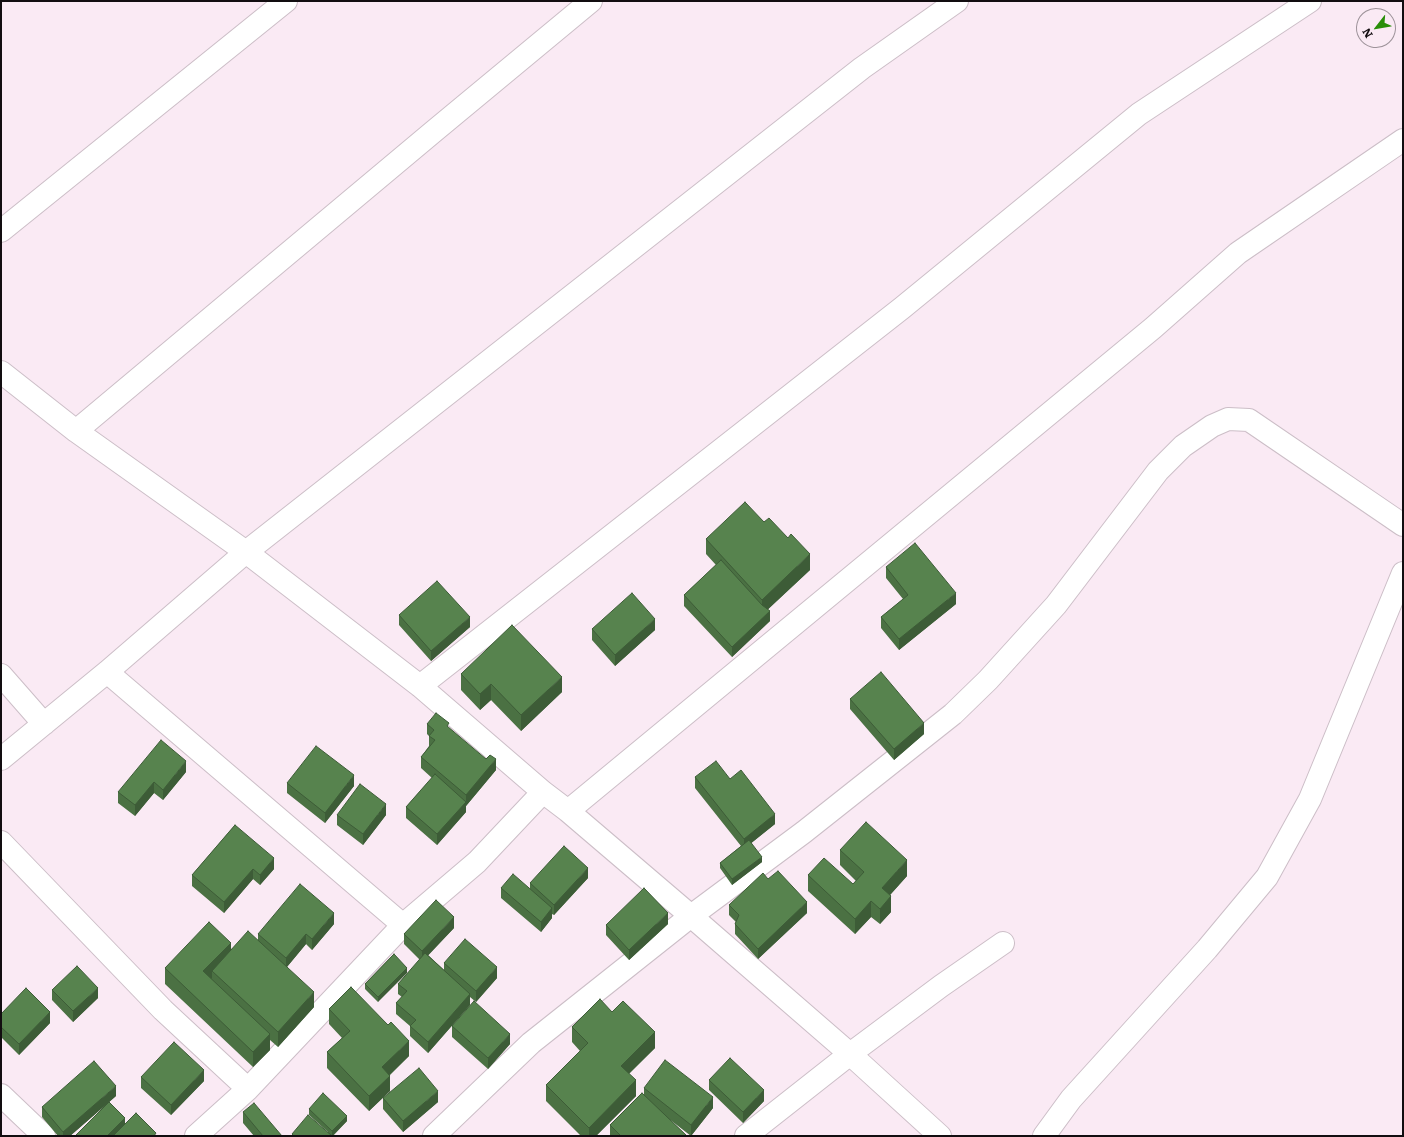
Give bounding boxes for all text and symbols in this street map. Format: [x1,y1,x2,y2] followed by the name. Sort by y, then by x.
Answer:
[1356,8,1396,48] north arrow
[1357,26,1376,42] text: N

